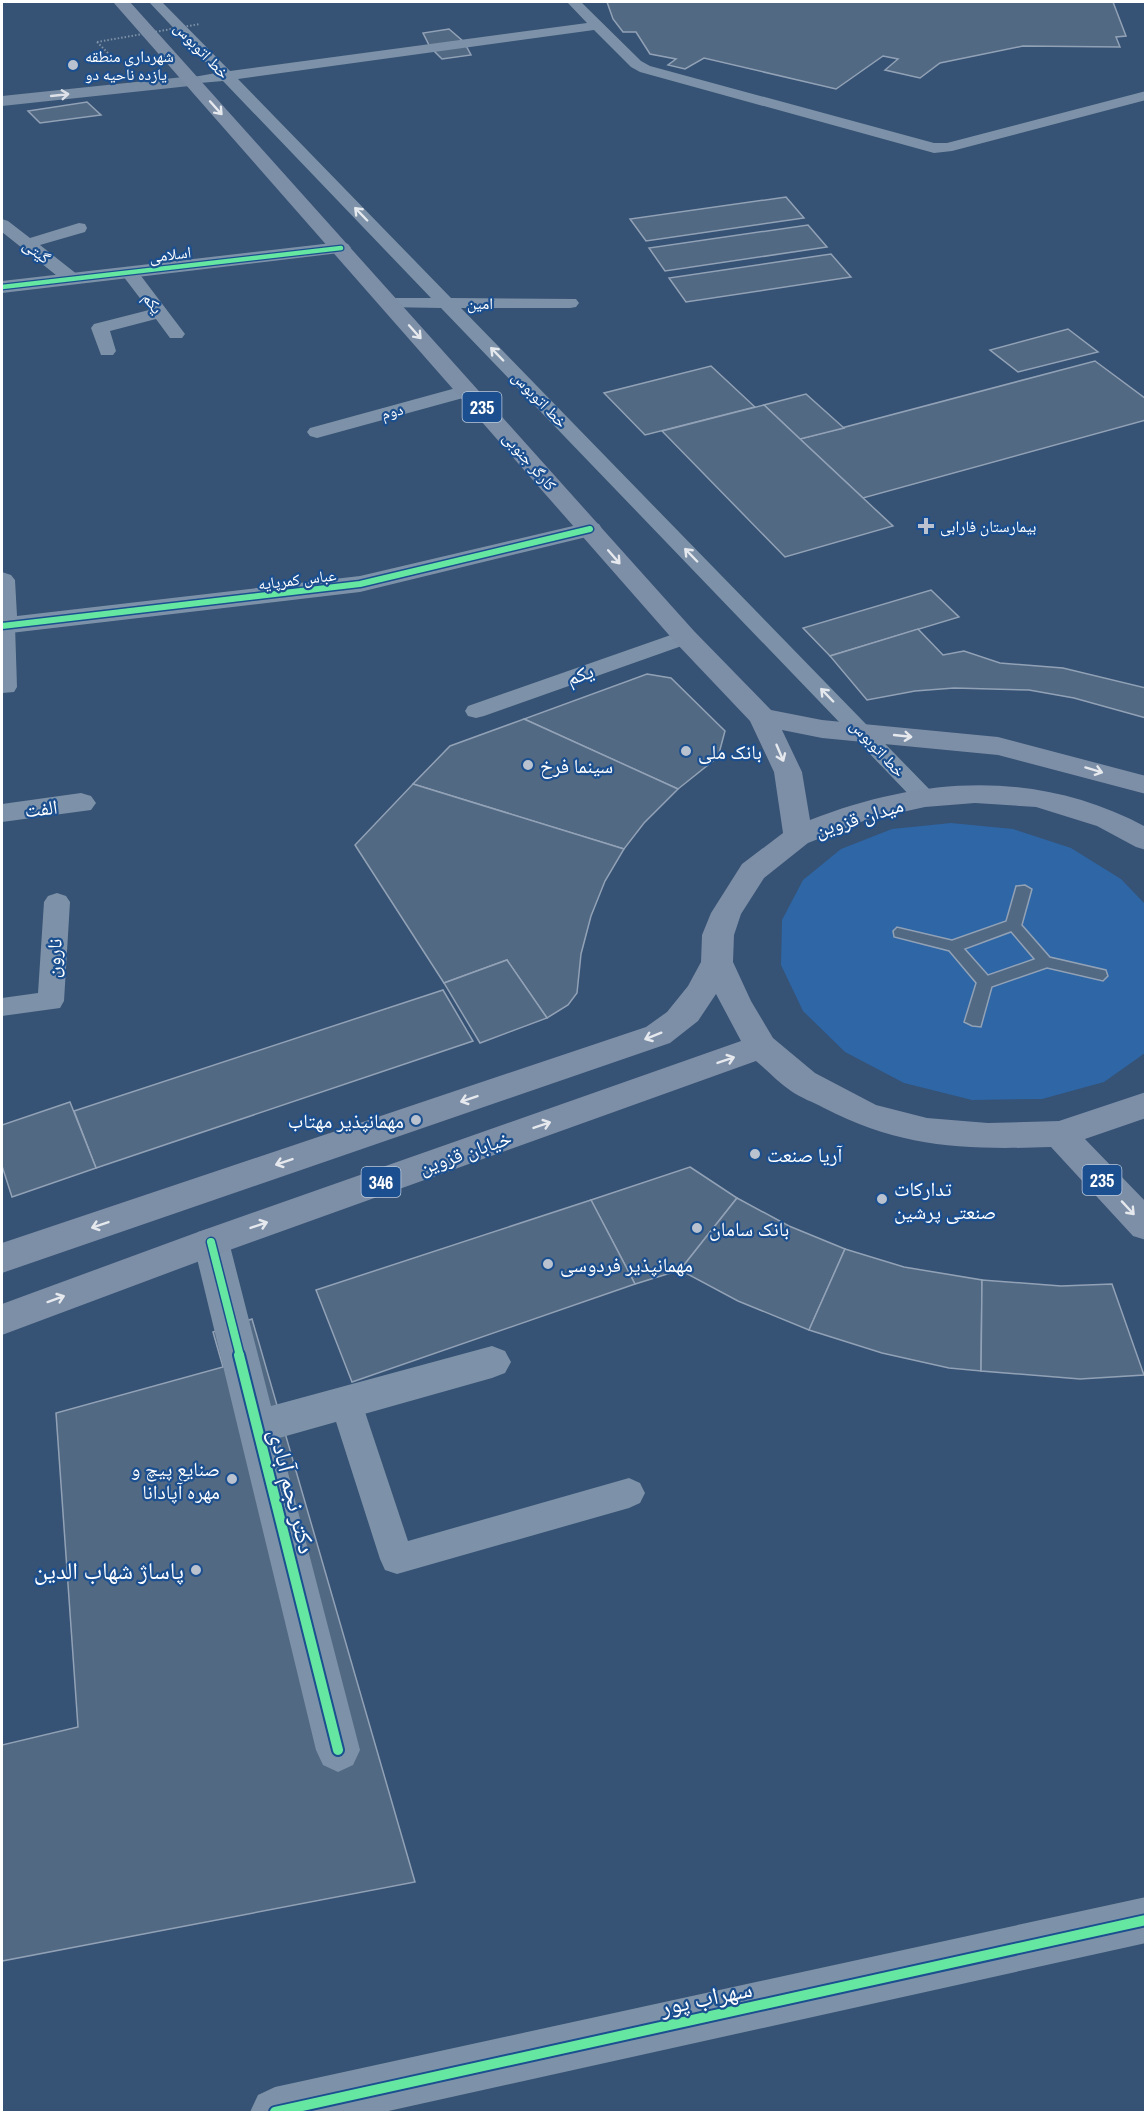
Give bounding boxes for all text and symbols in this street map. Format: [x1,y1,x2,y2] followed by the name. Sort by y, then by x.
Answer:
[169,17,235,83] street label: خط اتوبوس
[85,45,174,85] place label: شهرداری منطقه یازده ناحیه دو
[66,58,80,72] marker: شهرداری منطقه یازده ناحیه دو
[49,89,69,100] one-way arrow
[209,100,223,115] one-way arrow
[354,207,368,222] one-way arrow
[19,233,56,269] street label: گیتی
[148,240,192,268] street label: اسلامی
[138,288,168,318] street label: یکم
[467,292,493,314] street label: امین
[408,324,422,339] one-way arrow
[489,347,504,362] one-way arrow
[507,366,573,432] street label: خط اتوبوس
[462,392,502,422] road number: 235
[379,398,405,424] street label: دوم
[498,427,562,495] street label: کارگر جنوبی
[940,515,1037,537] place label: بیمارستان فارابی
[917,517,935,535] marker: بیمارستان فارابی
[684,547,698,562] one-way arrow
[607,549,621,564] one-way arrow
[257,563,337,595] street label: عباس کمرپایه
[563,657,597,692] street label: یکم
[819,687,834,702] one-way arrow
[846,714,910,782] street label: خط اتوبوس
[892,731,912,742] one-way arrow
[698,738,762,765] place label: بانک ملی
[775,743,786,761] one-way arrow
[679,744,693,758] marker: بانک ملی
[540,752,613,779] place label: سینما فرخ
[521,758,535,772] marker: سینما فرخ
[1084,765,1103,776] one-way arrow
[811,791,907,843] street label: میدان قزوین
[23,793,59,823] street label: الفت
[38,937,68,979] street label: نارون
[645,1031,663,1042] one-way arrow
[716,1053,735,1064] one-way arrow
[460,1094,479,1105] one-way arrow
[288,1107,404,1134] place label: مهمانپذیر مهتاب
[409,1113,423,1127] marker: مهمانپذیر مهتاب
[532,1118,551,1129] one-way arrow
[415,1123,515,1180] street label: خیابان قزوین
[767,1141,843,1168] place label: آریا صنعت
[748,1147,762,1161] marker: آریا صنعت
[275,1157,294,1168] one-way arrow
[1082,1165,1122,1195] road number: 235
[362,1167,400,1197] road number: 346
[894,1175,996,1225] place label: تدارکات صنعتی پرشین
[875,1192,889,1206] marker: تدارکات صنعتی پرشین
[1121,1200,1135,1215] one-way arrow
[709,1215,789,1242] place label: بانک سامان
[249,1218,268,1229] one-way arrow
[91,1220,110,1231] one-way arrow
[690,1221,704,1235] marker: بانک سامان
[560,1251,693,1278] place label: مهمانپذیر فردوسی
[541,1257,555,1271] marker: مهمانپذیر فردوسی
[46,1293,65,1304] one-way arrow
[261,1425,324,1557] street label: دکتر نجم آبادی
[131,1455,220,1505] place label: صنایع پیچ و مهره آپادانا
[225,1472,239,1486] marker: صنایع پیچ و مهره آپادانا
[34,1554,184,1586] place label: پاساژ شهاب الدین
[189,1563,203,1577] marker: پاساژ شهاب الدین
[656,1972,755,2023] street label: سهراب پور

